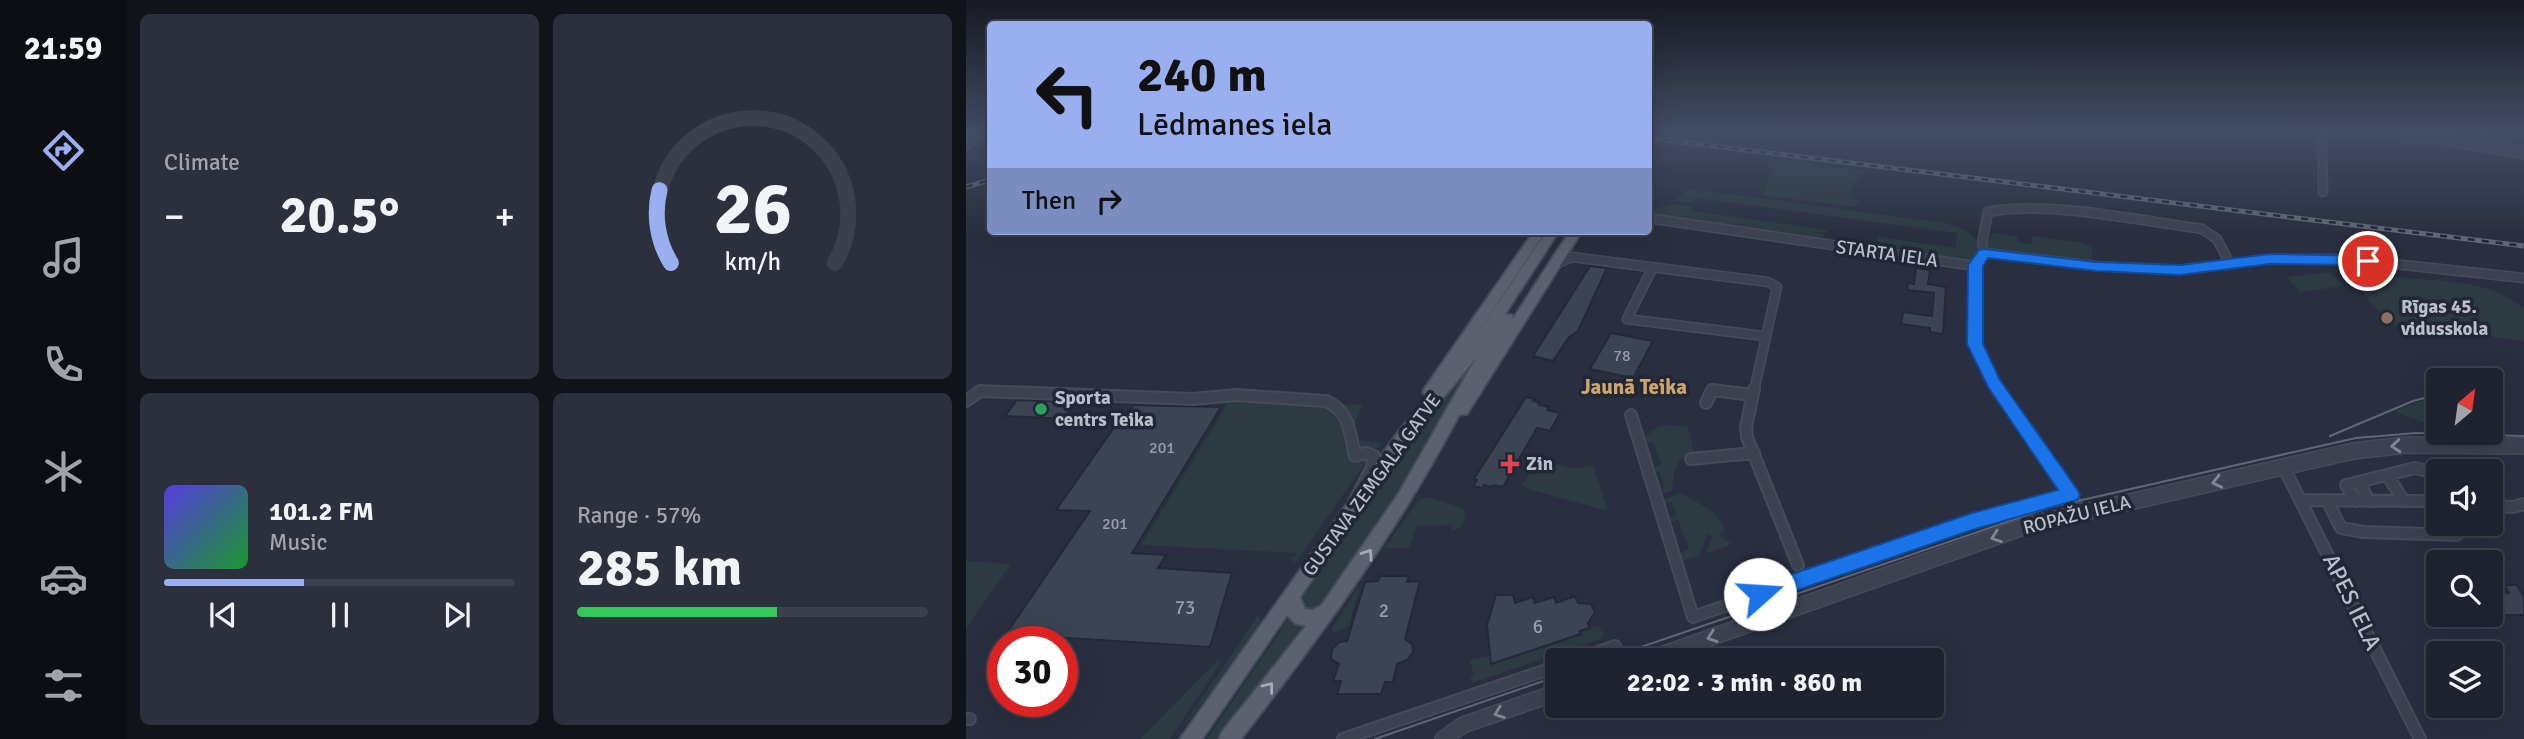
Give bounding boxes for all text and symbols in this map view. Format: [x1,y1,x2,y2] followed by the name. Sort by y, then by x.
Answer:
[24,29,102,68] text: 21:59
[1137,45,1267,105] text: 240 m
[1022,49,1113,140] icon: left
[1137,105,1332,144] text: Lēdmanes iela
[39,126,88,175] icon: directions
[164,148,240,177] text: Climate
[713,165,792,254] text: 26
[1090,182,1128,220] icon: right
[280,183,399,247] text: 20.5°
[1022,185,1076,217] text: Then
[164,193,185,240] text: −
[494,193,515,240] text: +
[2338,231,2398,291] pin
[39,233,88,282] icon: music
[1835,235,1940,273] street label: STARTA IELA
[2349,242,2387,280] icon: arrive
[724,245,781,276] text: km/h
[2400,295,2488,341] place label: Rīgas 45. vidusskola
[2379,310,2395,326] marker: Rīgas 45. vidusskola
[39,340,88,389] icon: phone
[1613,346,1631,366] house number: 78
[2426,368,2502,444] north arrow
[2426,368,2503,718] map controls
[1581,374,1687,400] district label: Jaunā Teika
[1055,386,1154,432] place label: Sporta centrs Teika
[1298,389,1446,581] street label: GUSTAVA ZEMGALA GATVE
[1033,401,1049,417] marker: Sporta centrs Teika
[1149,438,1175,458] house number: 201
[2390,439,2402,454] one-way arrow
[39,447,88,496] icon: climate
[1526,452,1553,476] place label: Zin
[1500,454,1520,474] marker: Zin
[2426,459,2503,536] button: sound
[2211,473,2223,488] one-way arrow
[2021,490,2134,540] street label: ROPAŽU IELA
[269,496,374,528] text: 101.2 FM
[577,501,701,530] text: Range · 57%
[1102,514,1128,534] house number: 201
[269,528,327,557] text: Music
[1991,529,2003,543] one-way arrow
[577,536,742,600] text: 285 km
[1360,549,1372,562] one-way arrow
[2316,549,2388,655] street label: APES IELA
[2426,550,2503,627] button: search
[39,554,88,603] icon: car
[1723,557,1797,631] position arrow
[204,596,242,634] icon: previous
[321,596,359,634] icon: pause
[438,596,476,634] icon: next
[1175,596,1195,620] house number: 73
[1379,599,1389,623] house number: 2
[1533,615,1543,639] house number: 6
[987,626,1078,717] speed limit sign: 30
[1707,629,1719,643] one-way arrow
[2426,641,2503,718] button: layers
[39,661,88,710] icon: filters
[1627,667,1862,699] text: 22:02 · 3 min · 860 m
[1261,682,1274,695] one-way arrow
[1493,705,1505,719] one-way arrow

